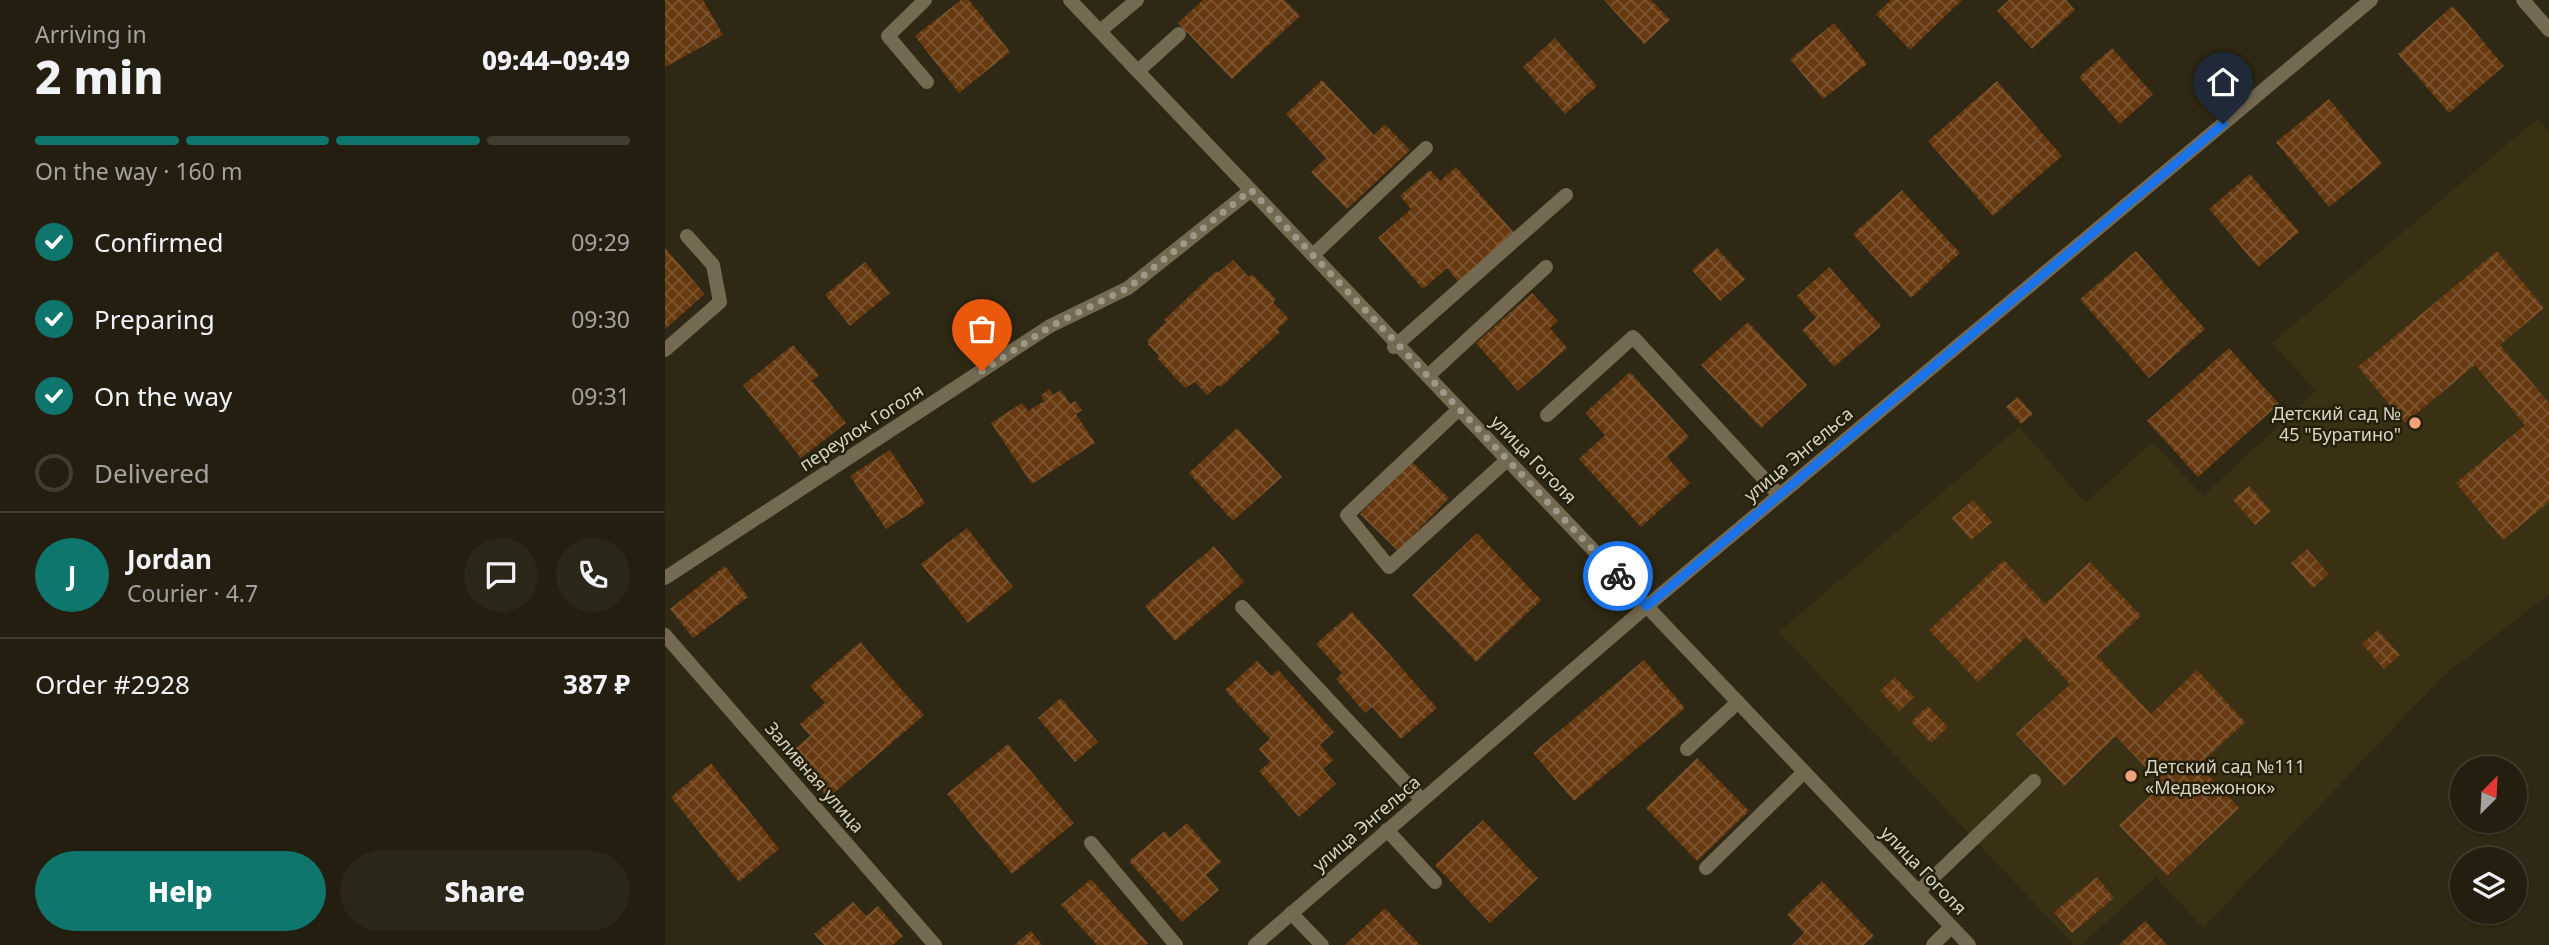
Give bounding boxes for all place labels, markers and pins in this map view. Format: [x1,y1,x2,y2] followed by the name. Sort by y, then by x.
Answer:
[2193,52,2253,124] pin
[952,299,1012,371] pin
[2272,401,2401,446] place label: Детский сад № 45 "Буратино"
[2407,415,2423,431] marker: Детский сад № 45 "Буратино"
[2145,754,2305,799] place label: Детский сад №111 «Медвежонок»
[2123,768,2139,784] marker: Детский сад №111 «Медвежонок»

